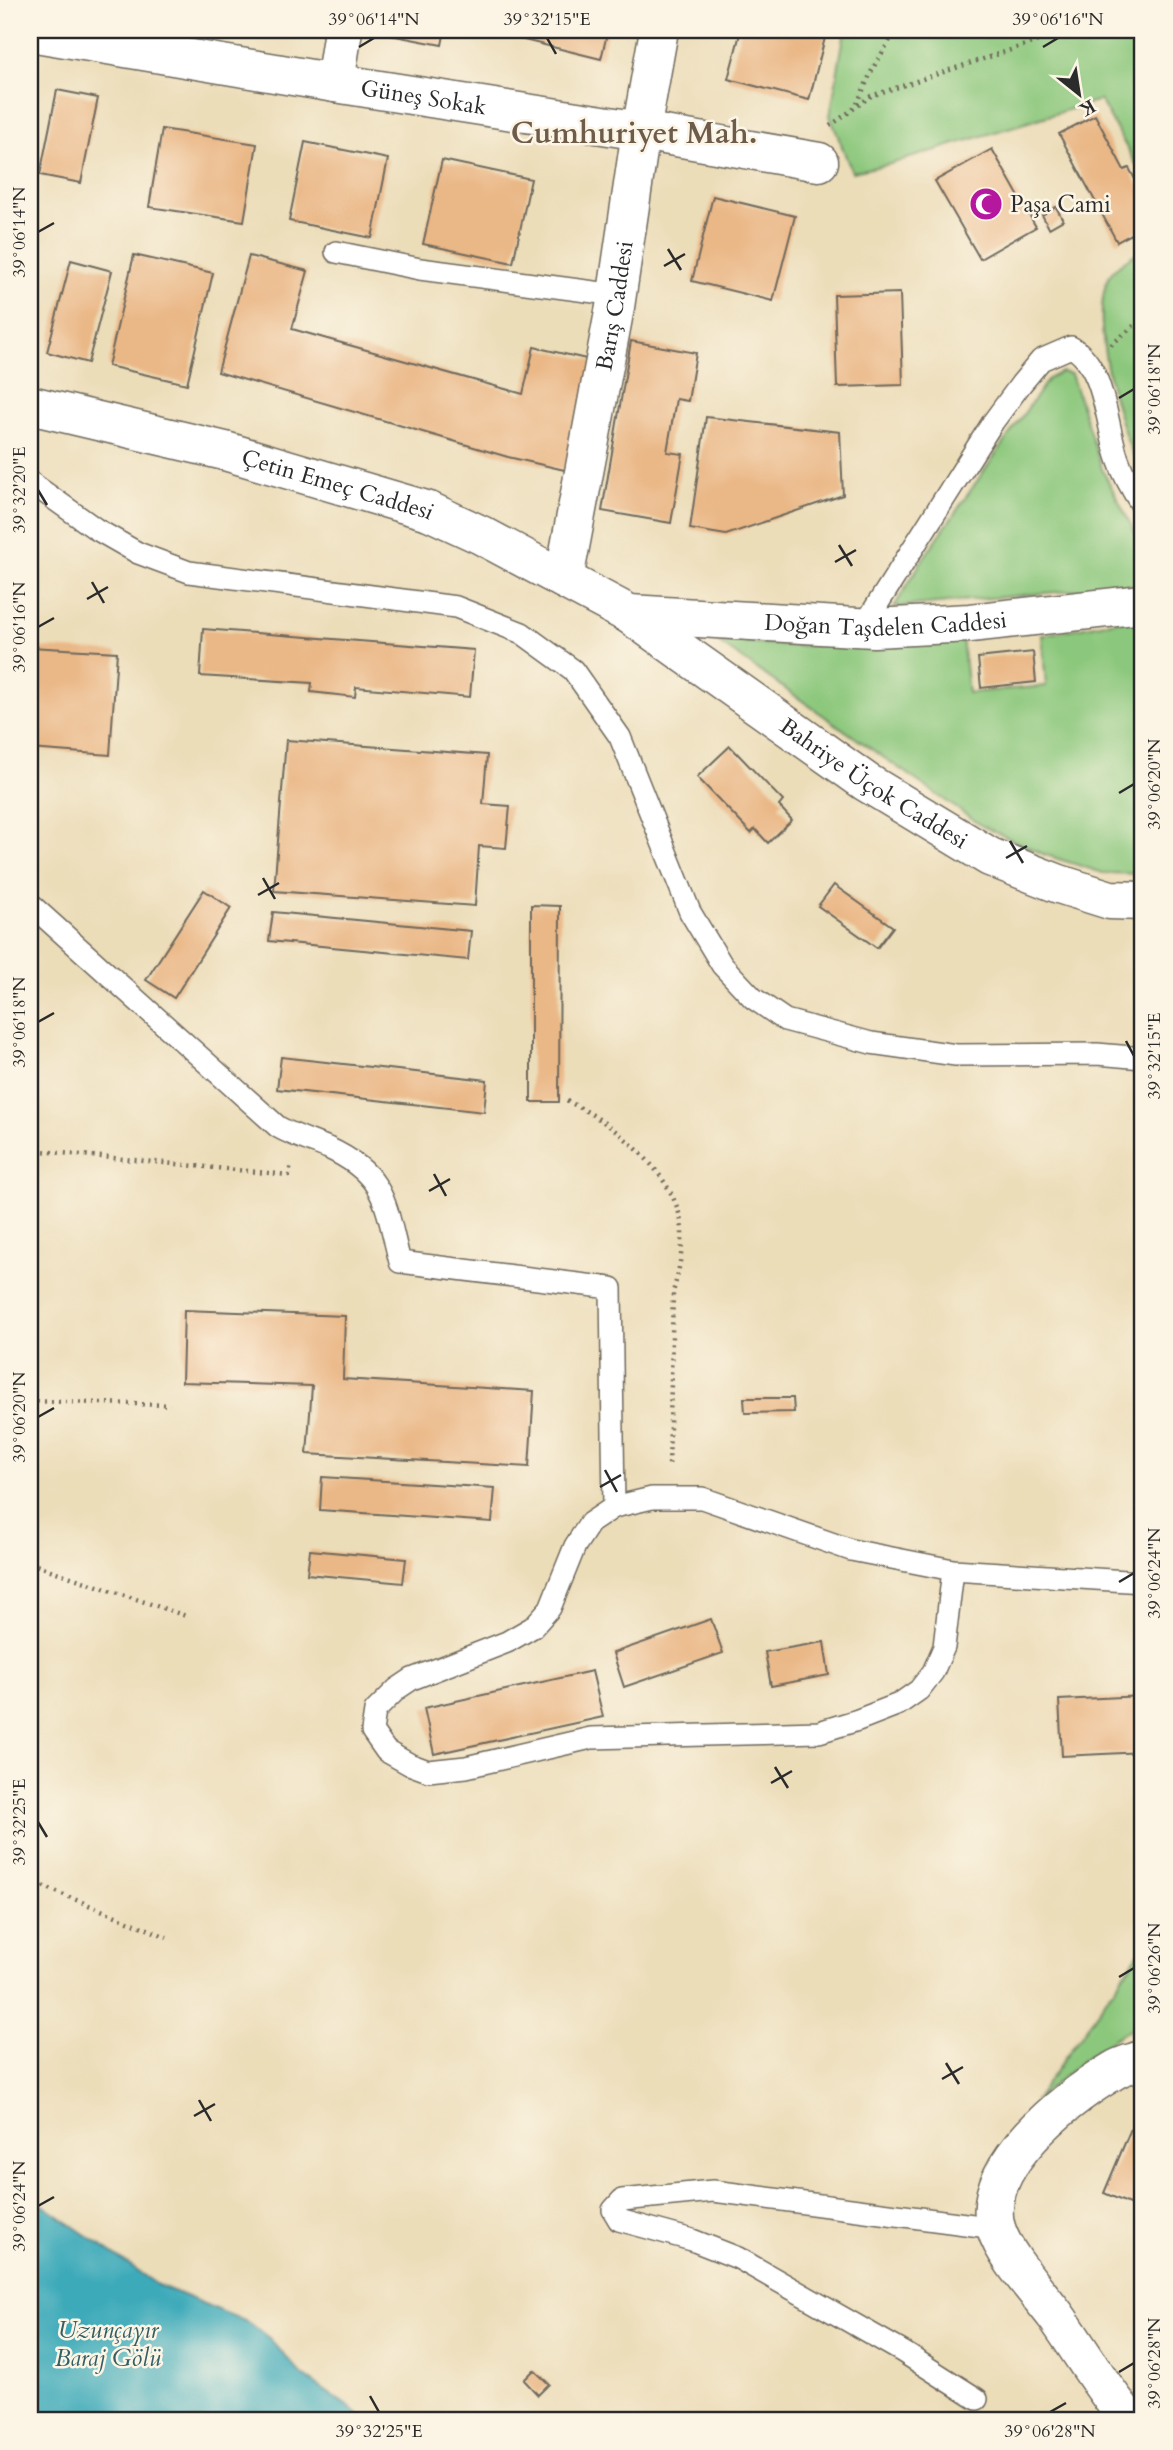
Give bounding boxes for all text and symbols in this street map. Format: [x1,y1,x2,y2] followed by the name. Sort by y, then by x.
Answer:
[328,7,420,32] text: 39°06'14"N
[503,7,591,32] text: 39°32'15"E
[1012,7,1104,32] text: 39°06'16"N
[1044,60,1114,130] north arrow
[359,72,489,123] street label: Güneş Sokak
[1073,93,1100,123] text: K
[511,113,757,154] district label: Cumhuriyet Mah.
[967,185,1005,223] mosque icon: Paşa Cami
[7,186,32,278] text: 39°06'14"N
[1010,189,1111,220] place label: Paşa Cami
[588,239,641,373] street label: Barış Caddesi
[1142,343,1167,435] text: 39°06'18"N
[238,442,439,527] street label: Çetin Emeç Caddesi
[7,446,32,534] text: 39°32'20"E
[7,581,32,673] text: 39°06'16"N
[763,604,1008,644] street label: Doğan Taşdelen Caddesi
[774,711,974,856] street label: Bahriye Üçok Caddesi
[1142,738,1167,830] text: 39°06'20"N
[7,976,32,1068] text: 39°06'18"N
[1142,1012,1167,1100] text: 39°32'15"E
[7,1371,32,1463] text: 39°06'20"N
[1142,1527,1167,1619] text: 39°06'24"N
[7,1778,32,1866] text: 39°32'25"E
[1142,1922,1167,2014] text: 39°06'26"N
[7,2160,32,2252] text: 39°06'24"N
[55,2314,161,2375] water label: Uzunçayır Baraj Gölü
[1142,2317,1167,2409] text: 39°06'28"N
[335,2419,423,2444] text: 39°32'25"E
[1004,2419,1096,2444] text: 39°06'28"N

